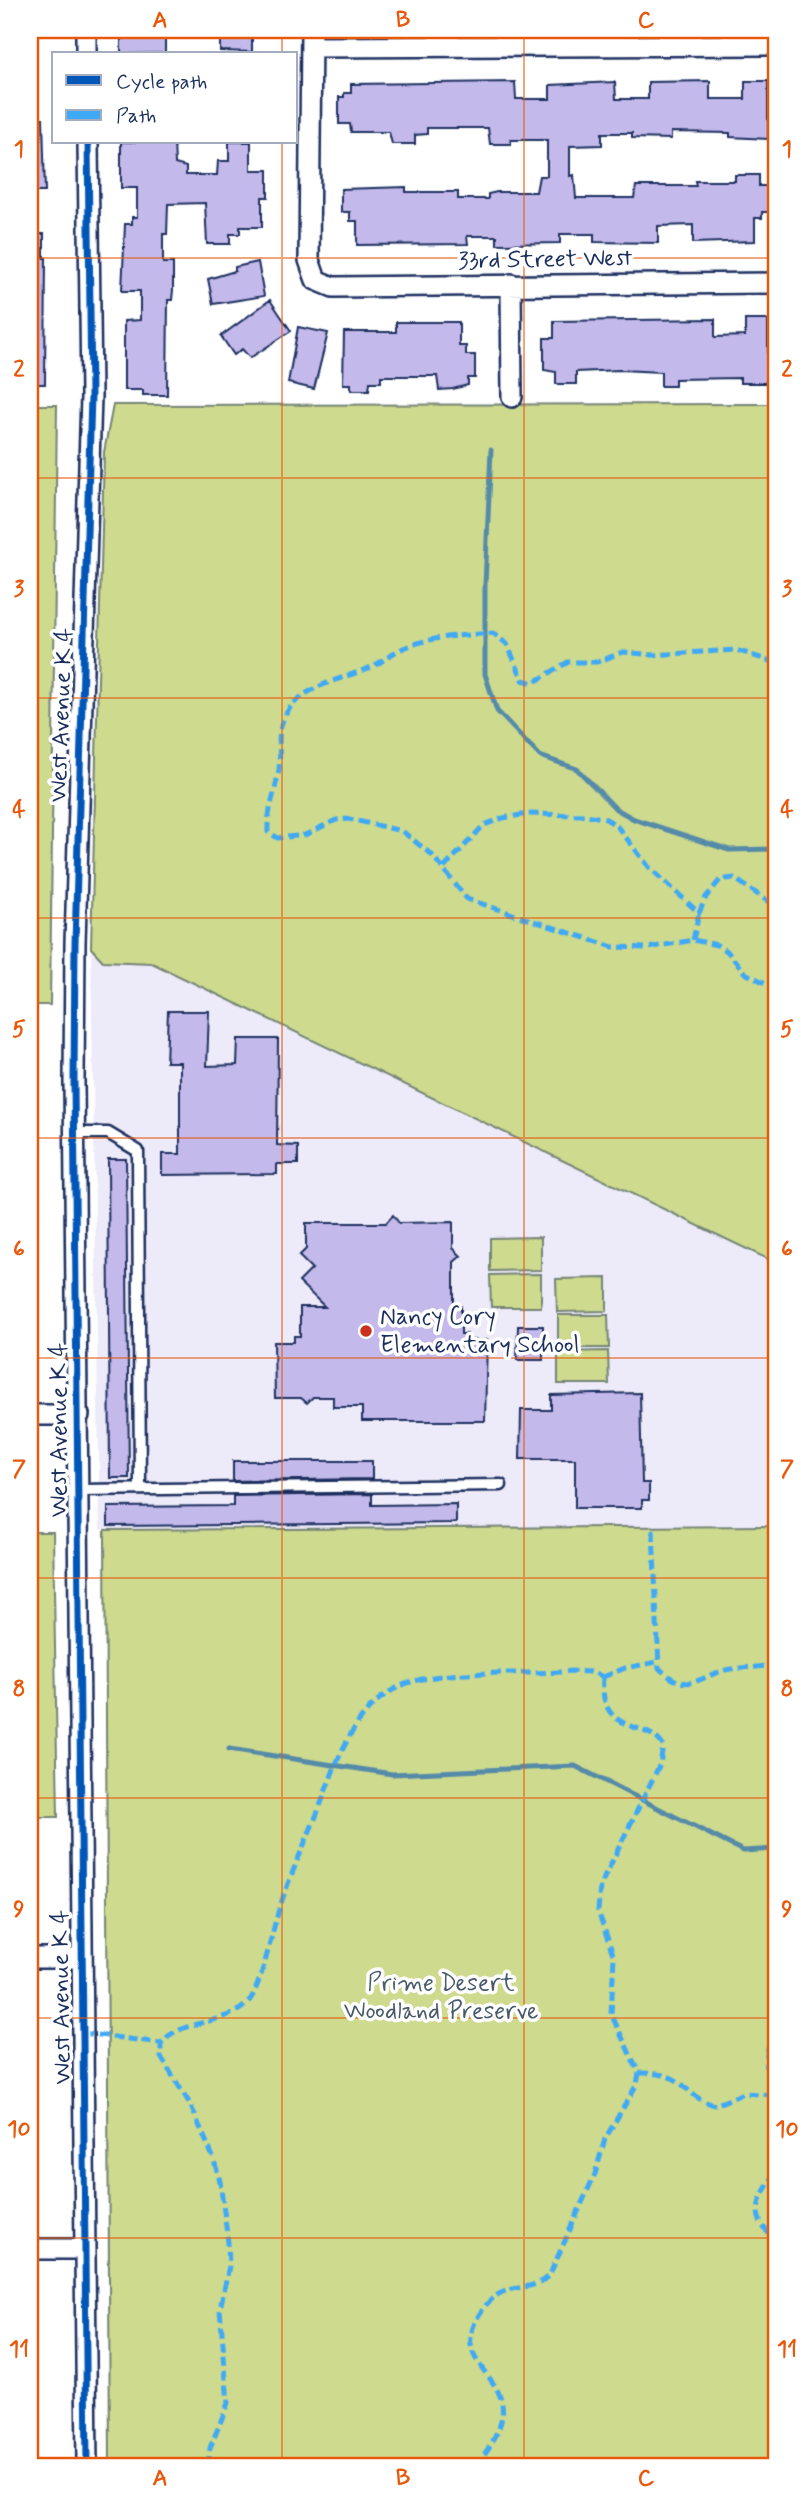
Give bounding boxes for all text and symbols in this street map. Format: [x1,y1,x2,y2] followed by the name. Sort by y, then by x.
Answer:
[152,6,168,36] text: A
[396,6,411,36] text: B
[638,6,655,36] text: C
[52,52,298,144] legend
[116,68,207,96] text: Cycle path
[116,102,156,130] text: Path
[14,135,24,165] text: 1
[782,135,792,165] text: 1
[458,243,633,277] street label: 33rd Street West
[13,355,25,385] text: 2
[781,355,793,385] text: 2
[14,575,25,605] text: 3
[782,575,793,605] text: 3
[43,627,81,803] street label: West Avenue K 4
[12,795,26,825] text: 4
[780,795,794,825] text: 4
[12,1015,26,1045] text: 5
[780,1015,794,1045] text: 5
[13,1235,25,1265] text: 6
[781,1235,793,1265] text: 6
[380,1302,579,1361] place label: Nancy Cory Elementary School
[358,1323,374,1339] marker: Nancy Cory Elementary School
[44,1343,75,1517] street label: West Avenue K 4
[12,1455,26,1485] text: 7
[780,1455,794,1485] text: 7
[13,1675,25,1705] text: 8
[781,1675,793,1705] text: 8
[13,1895,25,1925] text: 9
[781,1895,793,1925] text: 9
[45,1909,79,2085] street label: West Avenue K 4
[344,1968,538,2027] park label: Prime Desert Woodland Preserve
[7,2115,31,2145] text: 10
[775,2115,799,2145] text: 10
[9,2335,29,2365] text: 11
[777,2335,797,2365] text: 11
[152,2464,168,2494] text: A
[396,2464,411,2494] text: B
[638,2464,655,2494] text: C

